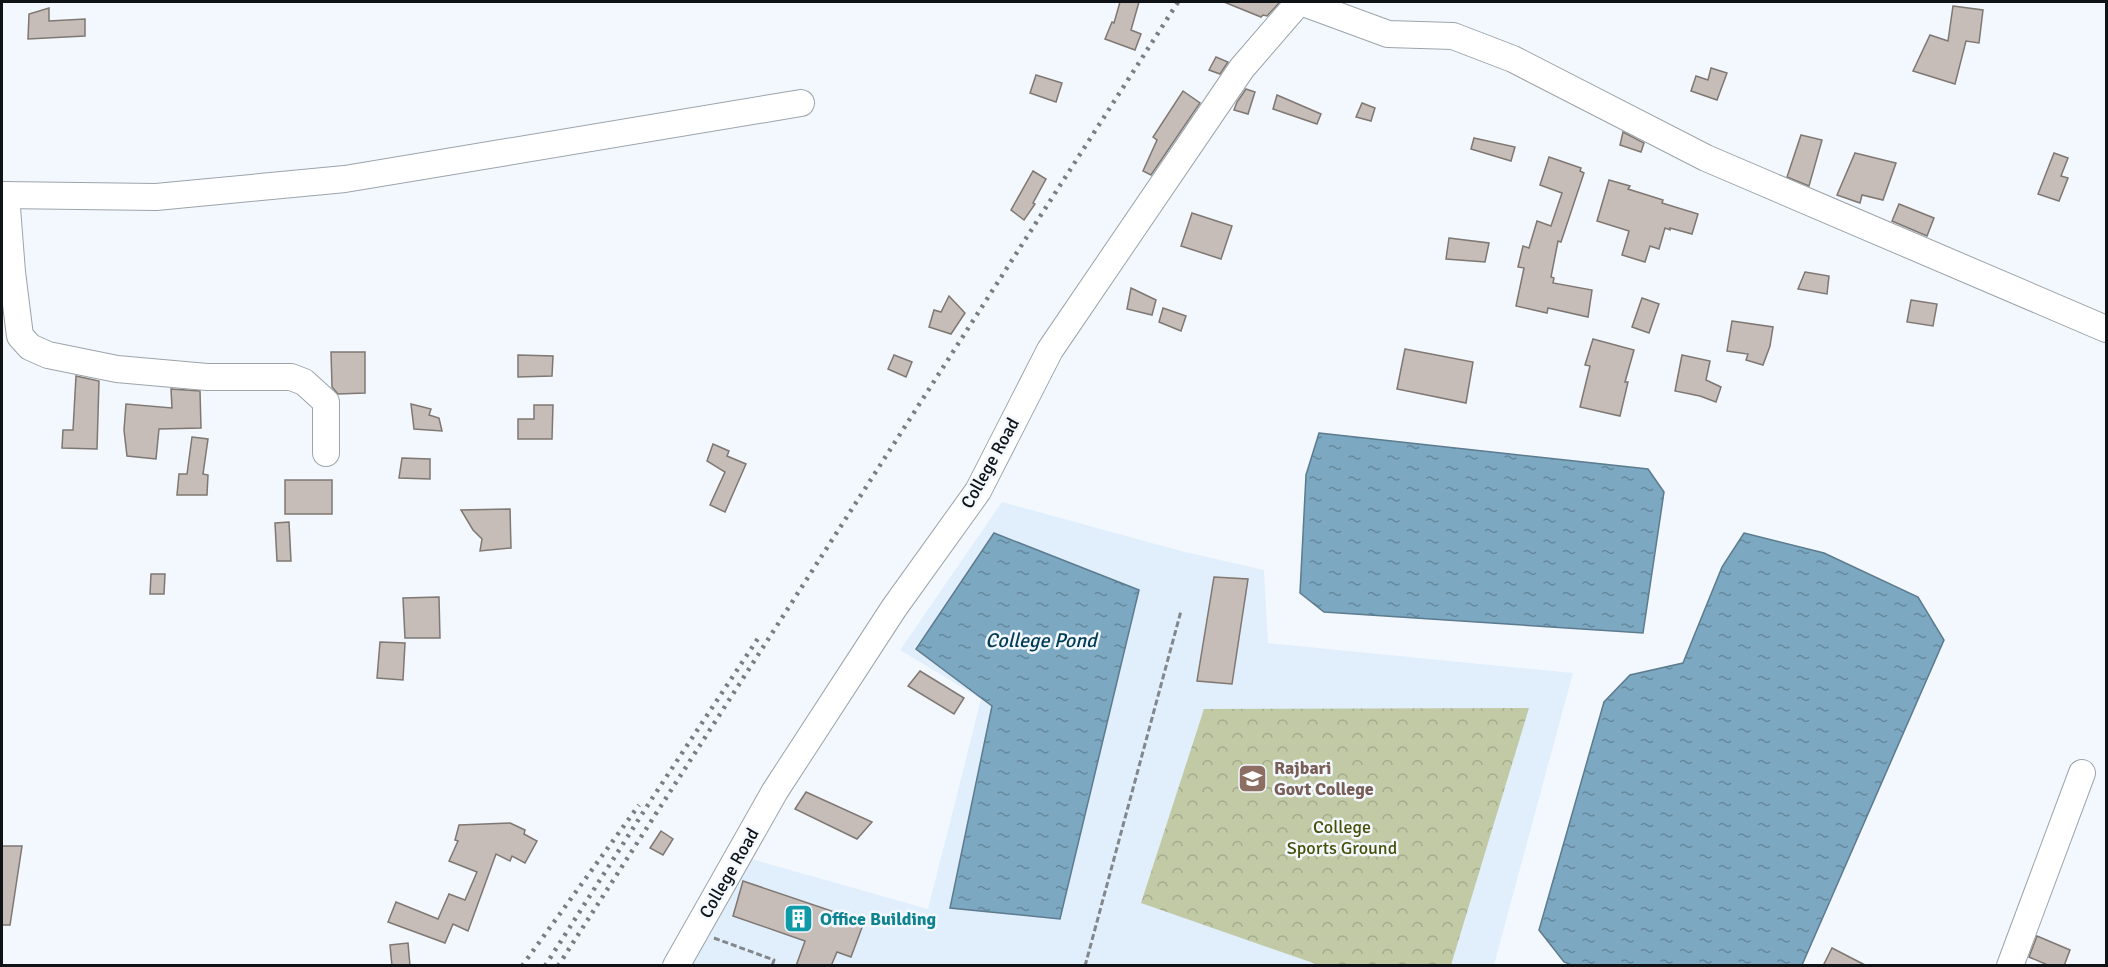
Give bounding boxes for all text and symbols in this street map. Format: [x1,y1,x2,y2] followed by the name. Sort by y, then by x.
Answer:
[956,414,1024,512] street label: College Road
[985,628,1099,653] water label: College Pond
[1274,757,1374,800] place label: Rajbari Govt College
[1237,762,1269,794] school or university icon: Rajbari Govt College
[1287,816,1397,859] park label: College Sports Ground
[694,824,764,922] street label: College Road
[783,903,815,935] building icon: Office Building
[820,908,937,930] place label: Office Building

